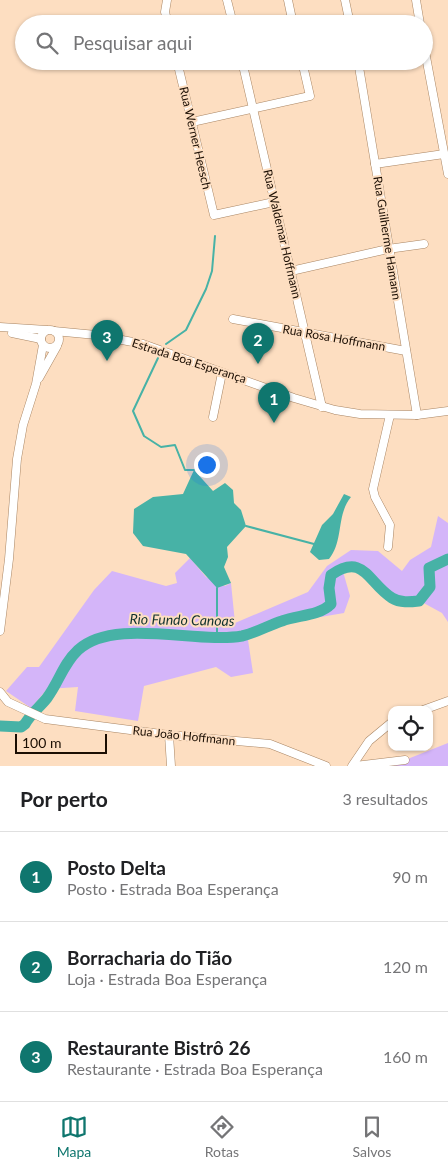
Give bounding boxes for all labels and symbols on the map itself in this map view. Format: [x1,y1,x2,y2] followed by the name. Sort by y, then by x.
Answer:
[176,85,215,191] street label: Rua Werner Heesch
[260,168,305,300] street label: Rua Waldemar Hoffmann
[370,175,405,301] street label: Rua Guilherme Hamann
[91,320,123,361] pin: 3
[282,321,387,354] street label: Rua Rosa Hoffmann
[242,323,274,364] pin: 2
[130,335,248,386] street label: Estrada Boa Esperança
[258,382,290,423] pin: 1
[194,452,220,478] your location
[130,610,235,629] water label: Rio Fundo Canoas
[132,723,236,748] street label: Rua João Hoffmann
[15,731,108,754] scale bar

